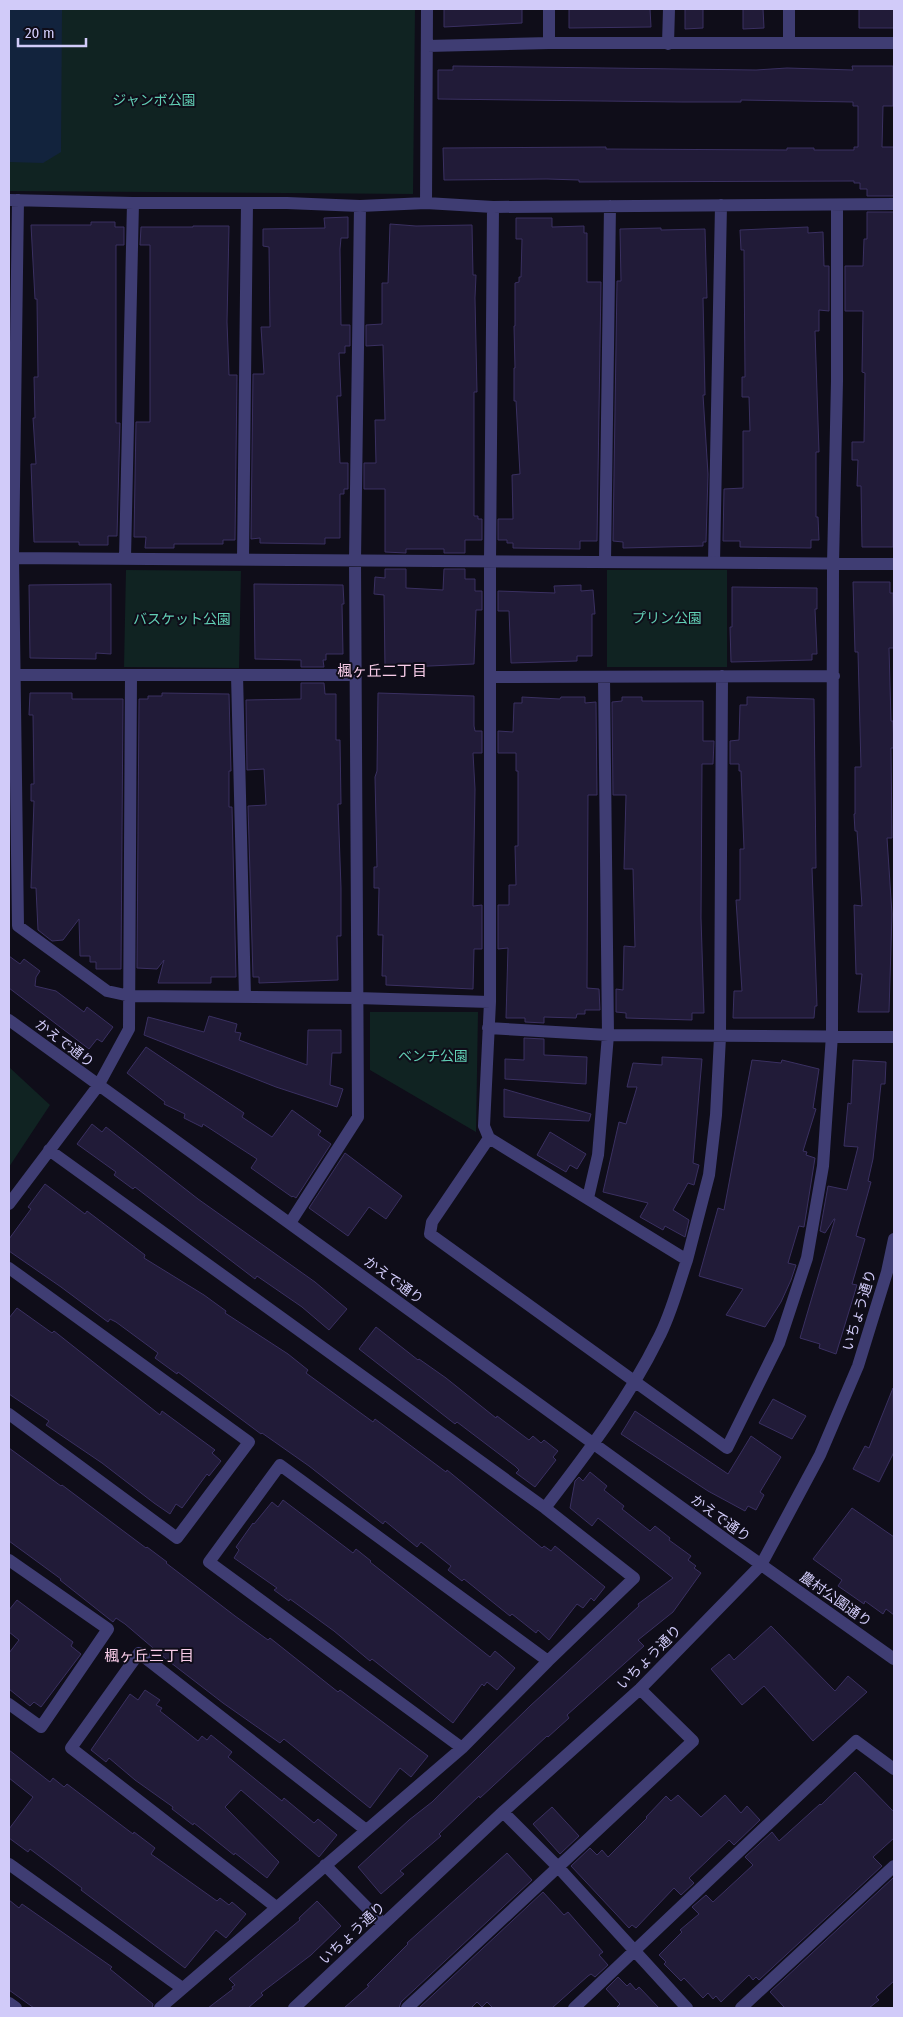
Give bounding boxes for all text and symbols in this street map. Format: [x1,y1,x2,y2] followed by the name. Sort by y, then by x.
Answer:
[18,15,85,47] scale bar
[25,24,55,42] text: 20 m
[112,92,196,109] park label: ジャンボ公園
[632,610,702,627] park label: プリン公園
[133,611,231,628] park label: バスケット公園
[337,662,427,680] district label: 楓ヶ丘二丁目
[32,1016,98,1071] street label: かえで通り
[398,1048,468,1065] park label: ベンチ公園
[361,1253,427,1308] street label: かえで通り
[839,1267,880,1353] street label: いちょう通り
[688,1491,754,1546] street label: かえで通り
[796,1568,875,1630] street label: 農村公園通り
[614,1622,685,1693] street label: いちょう通り
[104,1647,194,1665] district label: 楓ヶ丘三丁目
[316,1899,389,1968] street label: いちょう通り

